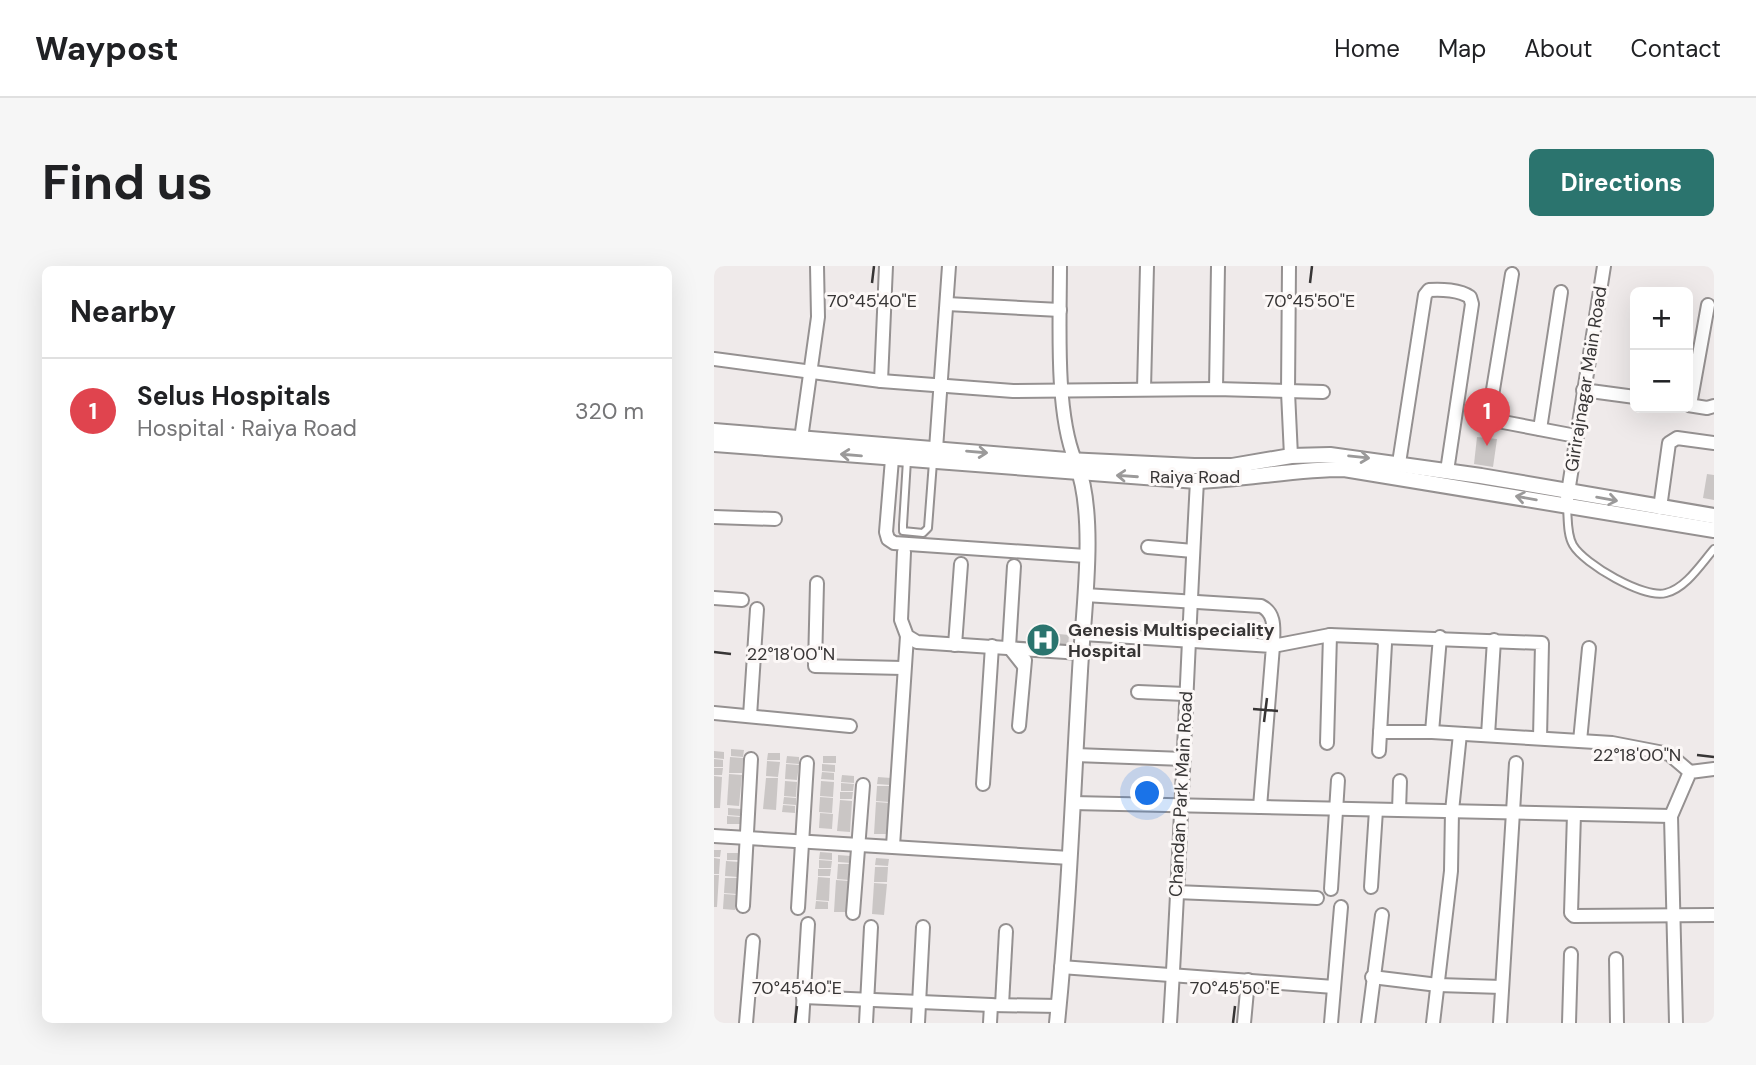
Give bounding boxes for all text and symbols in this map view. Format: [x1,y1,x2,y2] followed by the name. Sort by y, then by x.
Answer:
[35,27,178,70] text: Waypost
[1334,33,1400,64] text: Home
[1438,33,1486,64] text: Map
[1524,33,1593,64] text: About
[1631,33,1721,64] text: Contact
[1529,149,1714,216] button: Directions
[42,150,213,214] text: Find us
[1559,285,1613,473] street label: Girirajnagar Main Road
[1630,287,1693,413] map controls
[1630,287,1693,350] button: +
[827,289,917,313] text: 70°45'40"E
[1265,289,1355,313] text: 70°45'50"E
[70,292,176,331] text: Nearby
[1630,350,1693,413] button: −
[137,379,331,413] text: Selus Hospitals
[1464,388,1510,446] pin: 1
[89,396,97,426] text: 1
[575,396,644,426] text: 320 m
[137,413,357,443] text: Hospital · Raiya Road
[966,446,988,459] one-way arrow
[840,448,863,461] one-way arrow
[1347,451,1370,464] one-way arrow
[1150,465,1240,489] street label: Raiya Road
[1116,469,1139,482] one-way arrow
[1515,491,1538,505] one-way arrow
[1596,493,1618,506] one-way arrow
[1068,618,1275,663] place label: Genesis Multispeciality Hospital
[1024,621,1062,659] hospital icon: Genesis Multispeciality Hospital
[747,642,835,666] text: 22°18'00"N
[1164,690,1198,898] street label: Chandan Park Main Road
[1593,743,1681,767] text: 22°18'00"N
[1130,776,1164,810] your location
[752,976,842,1000] text: 70°45'40"E
[1190,976,1280,1000] text: 70°45'50"E

